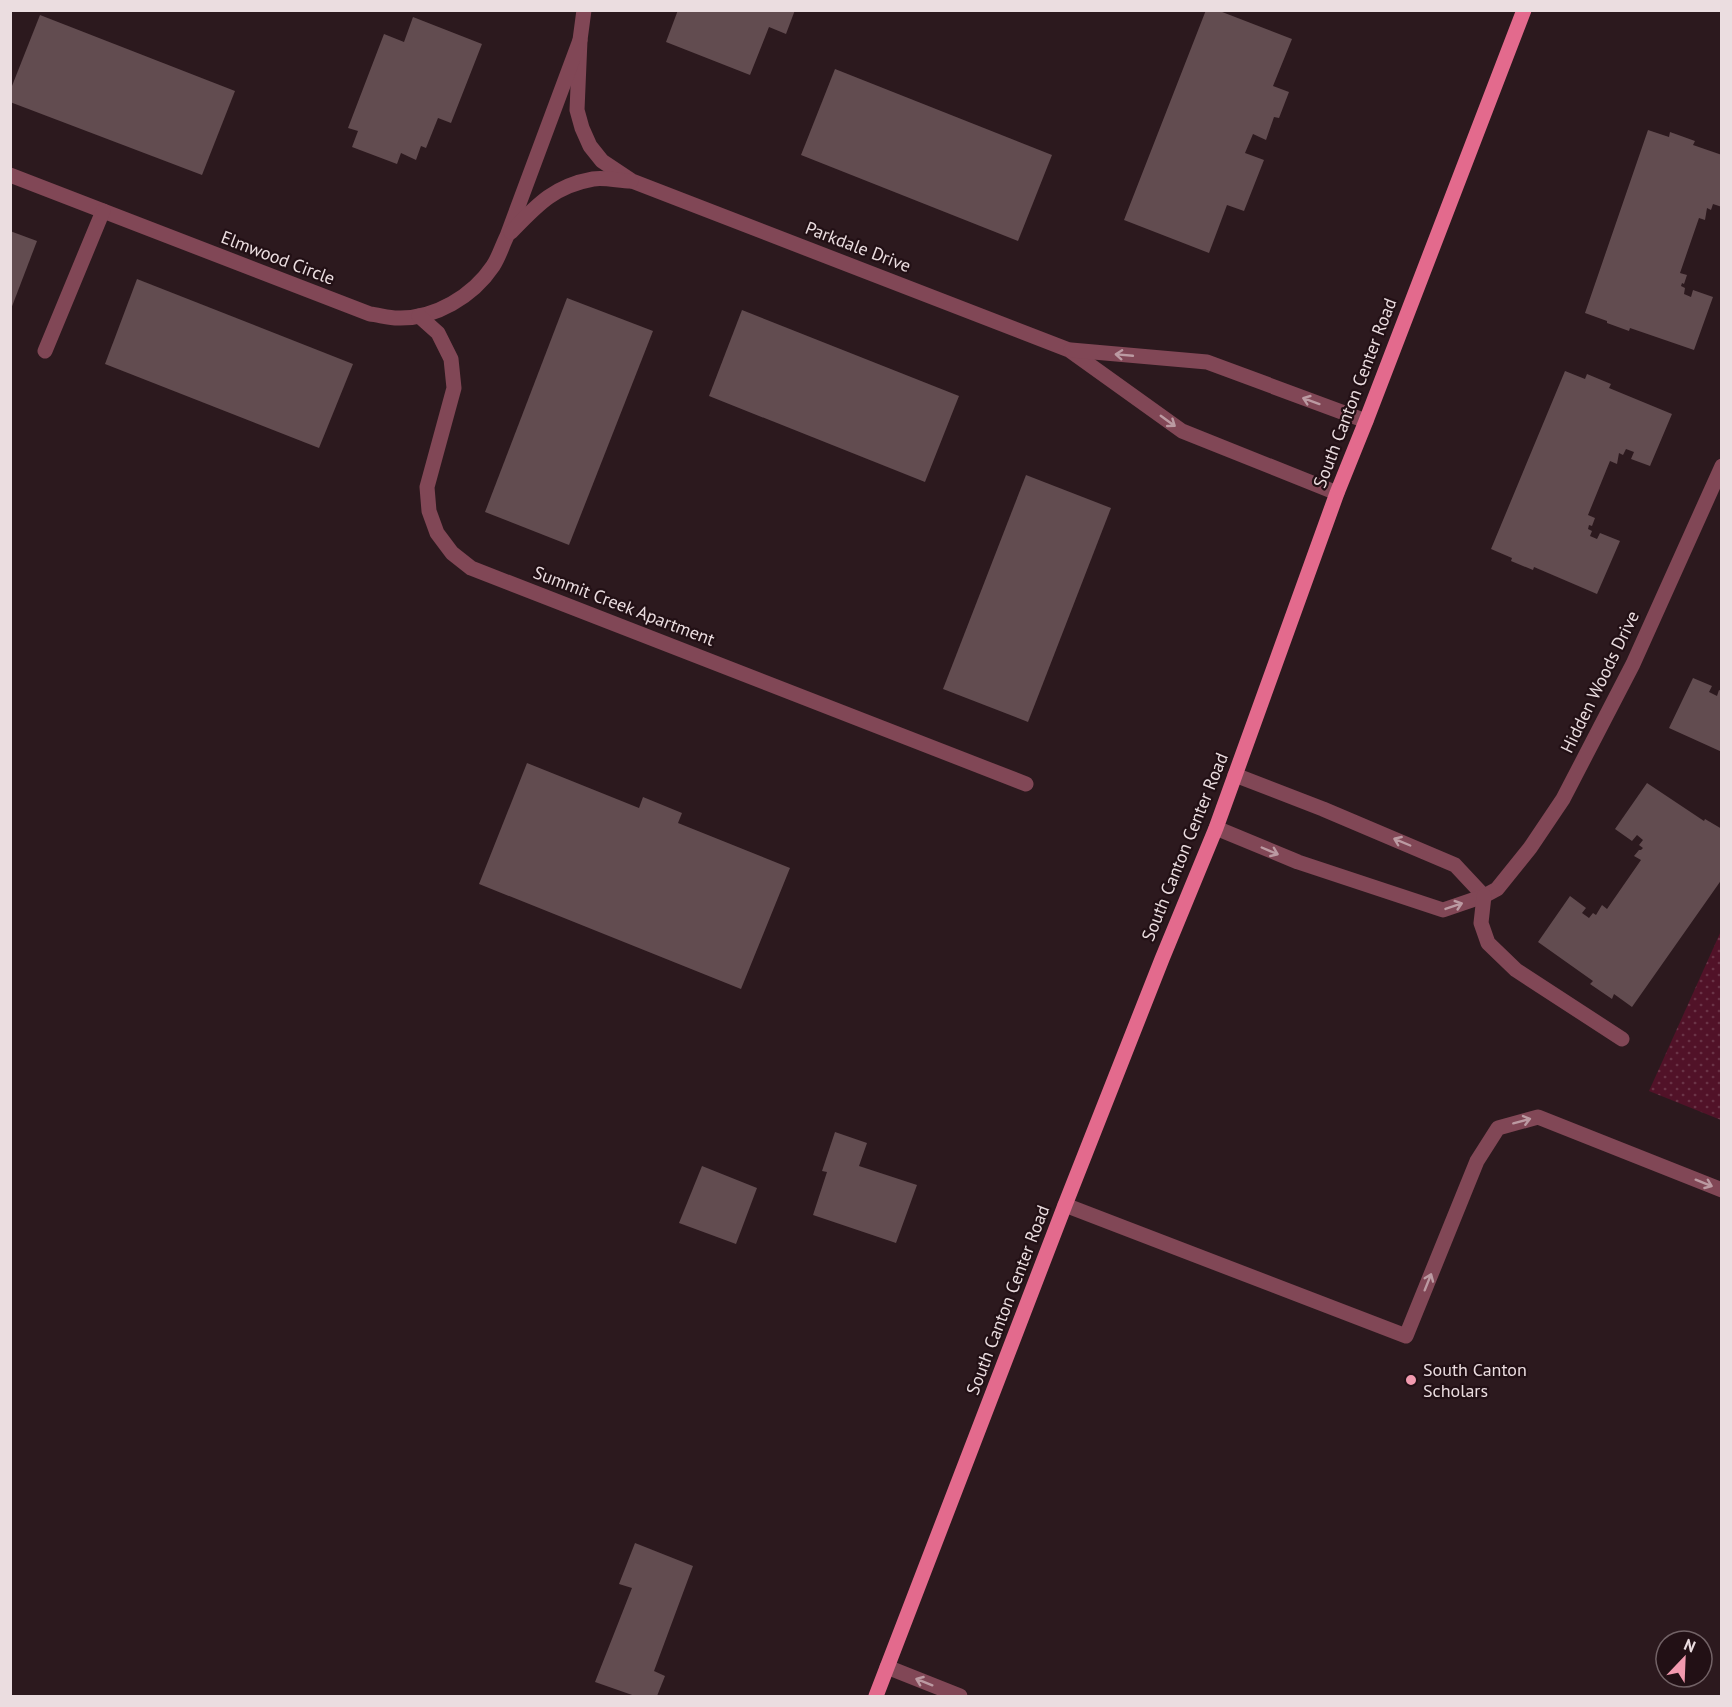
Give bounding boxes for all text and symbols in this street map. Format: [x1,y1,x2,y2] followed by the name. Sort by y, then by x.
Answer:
[802,216,914,277] street label: Parkdale Drive
[218,225,338,290] street label: Elmwood Circle
[1308,295,1401,491] street label: South Canton Center Road
[1114,349,1134,360] one-way arrow
[1302,394,1321,405] one-way arrow
[1159,415,1175,427] one-way arrow
[530,560,718,651] street label: Summit Creek Apartment
[1555,607,1644,757] street label: Hidden Woods Drive
[1136,749,1233,944] street label: South Canton Center Road
[1393,836,1411,847] one-way arrow
[1260,846,1279,857] one-way arrow
[1445,899,1463,910] one-way arrow
[1512,1115,1531,1127] one-way arrow
[1694,1178,1713,1189] one-way arrow
[961,1202,1054,1398] street label: South Canton Center Road
[1423,1273,1434,1292] one-way arrow
[1423,1358,1527,1402] place label: South Canton Scholars
[1404,1373,1418,1387] marker: South Canton Scholars
[1654,1629,1714,1689] north arrow
[1681,1634,1699,1656] text: N
[915,1676,934,1687] one-way arrow

